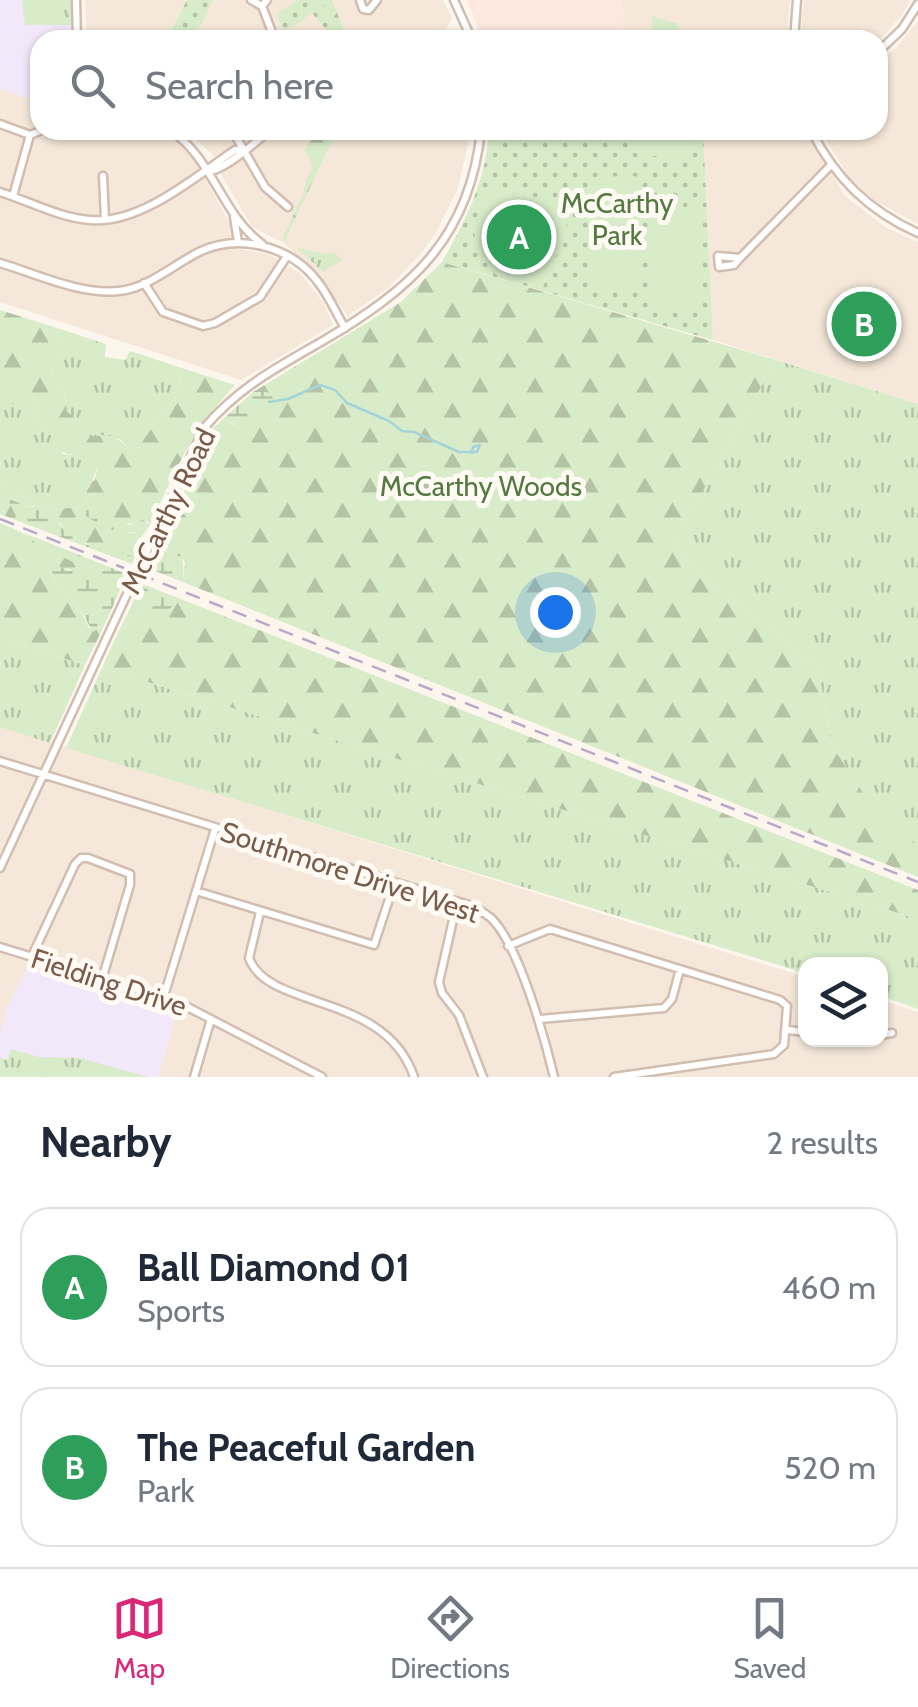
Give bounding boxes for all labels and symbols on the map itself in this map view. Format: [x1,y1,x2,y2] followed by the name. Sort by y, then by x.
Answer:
[561,186,673,252] park label: McCarthy Park
[486,200,552,274] pin: A
[832,286,896,362] pin: B
[113,423,223,599] street label: McCarthy Road
[380,469,582,503] park label: McCarthy Woods
[530,587,581,638] your location
[216,814,484,930] street label: Southmore Drive West
[27,941,191,1023] street label: Fielding Drive

